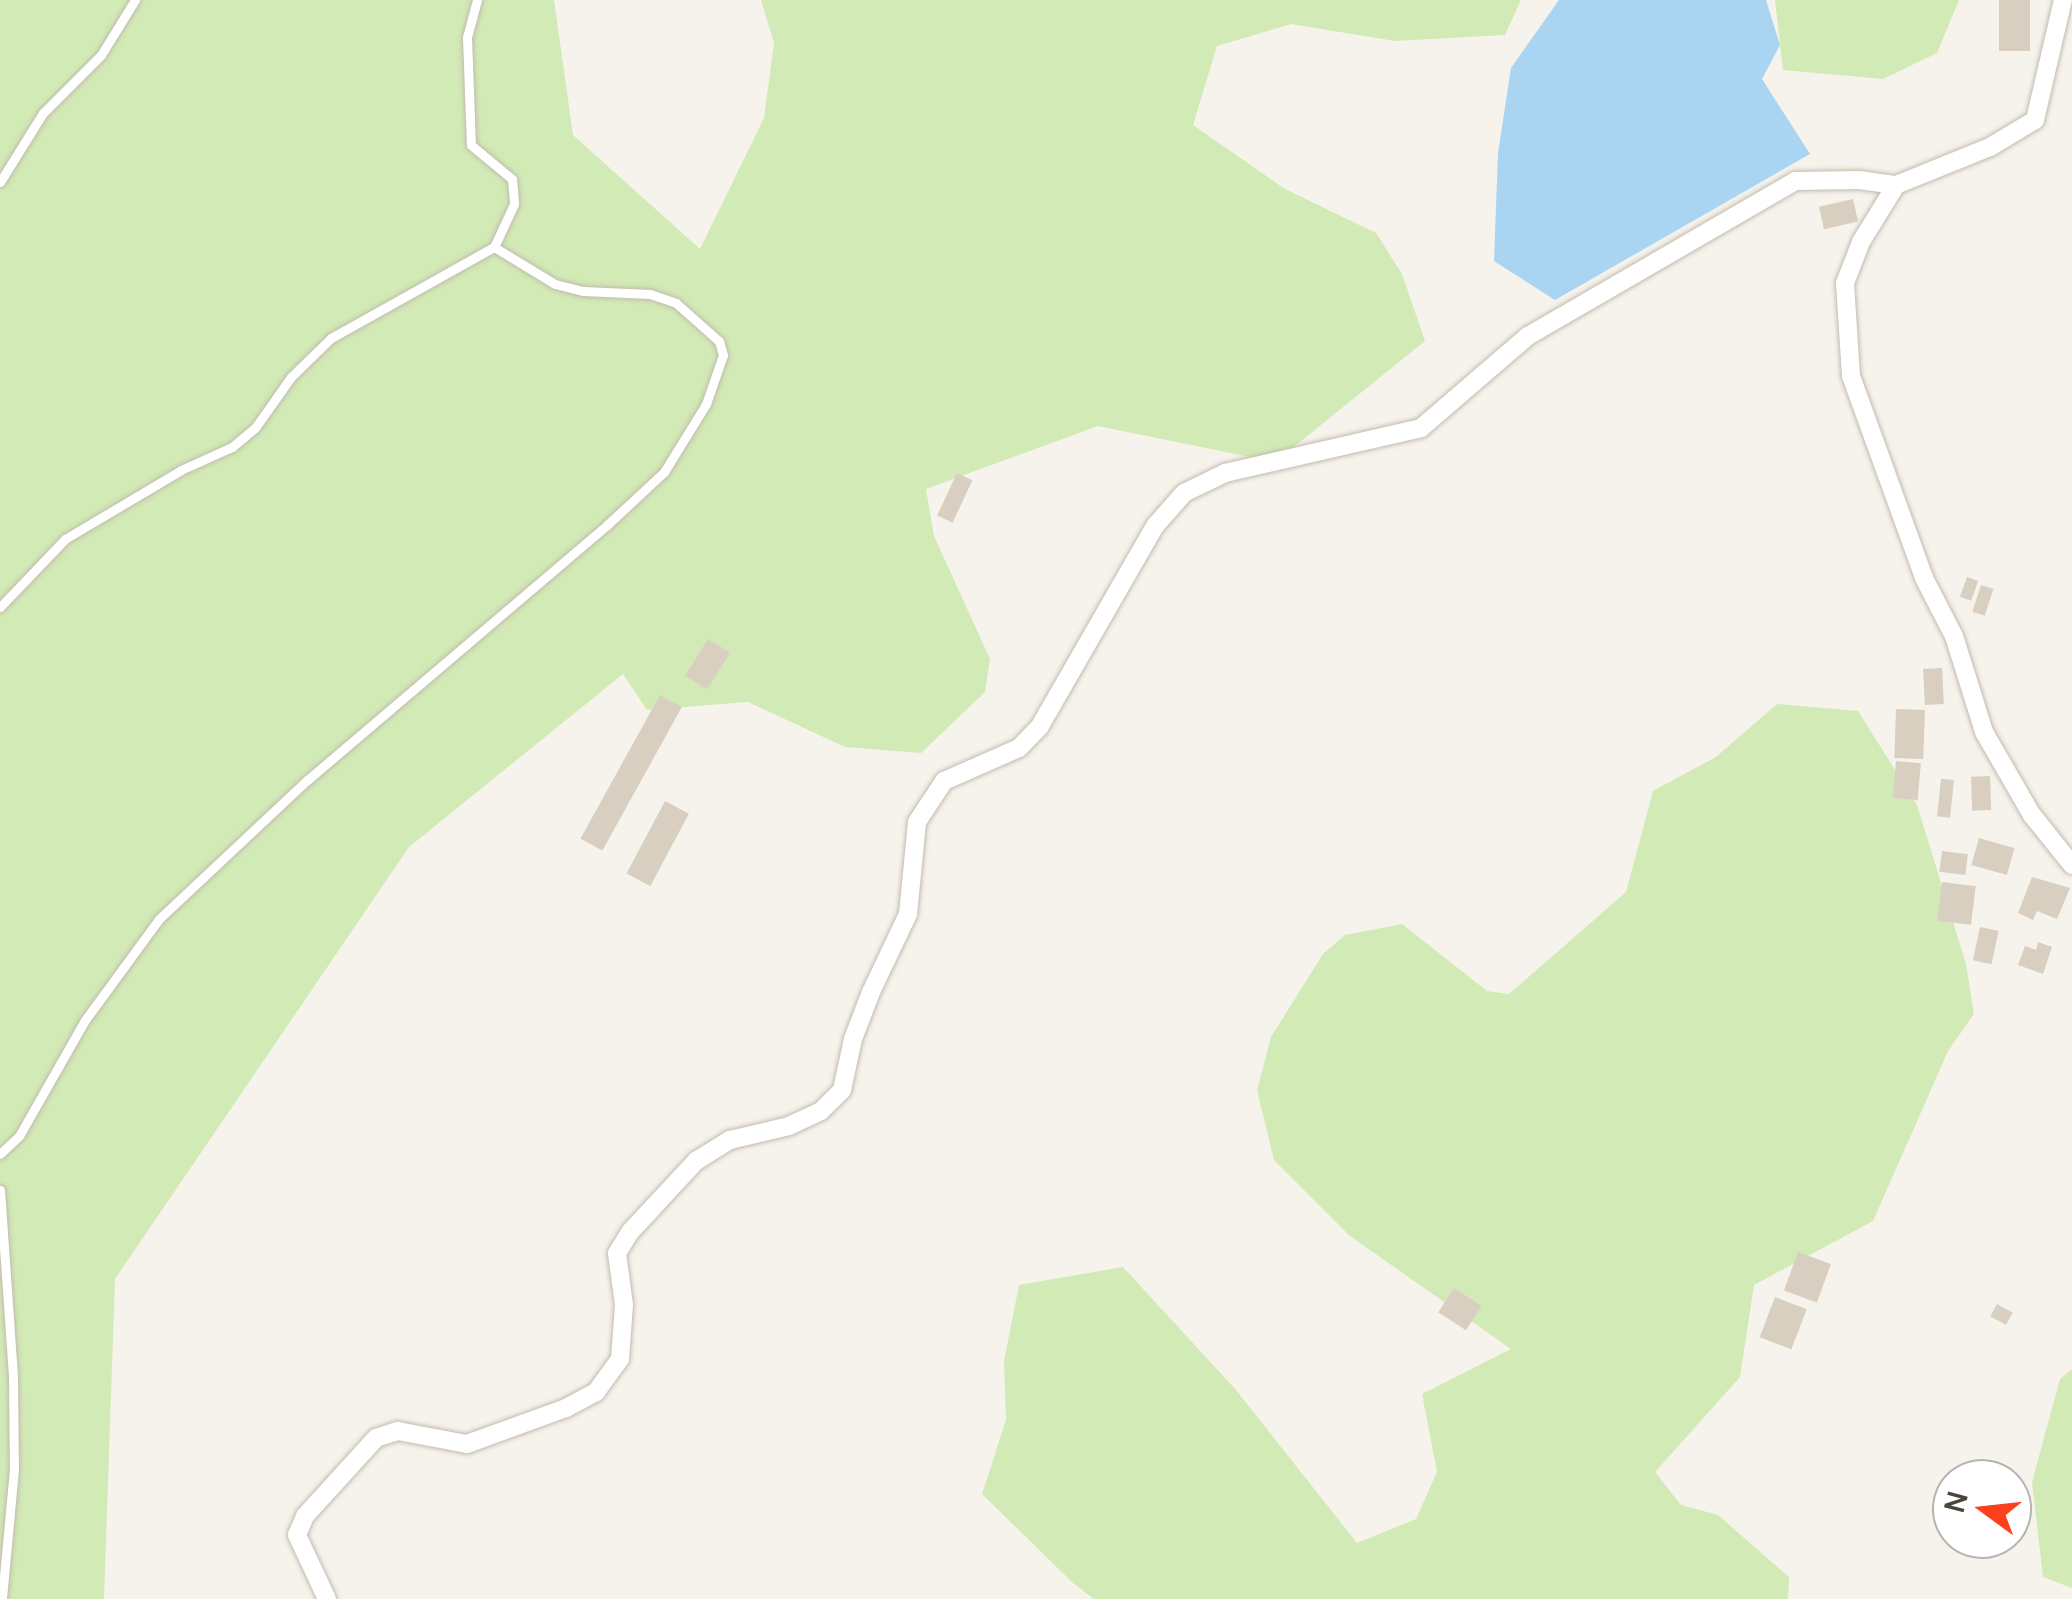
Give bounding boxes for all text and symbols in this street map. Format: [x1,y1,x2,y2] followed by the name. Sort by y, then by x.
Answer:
[1932,1459,2032,1559] north arrow
[1934,1487,1976,1516] text: N

